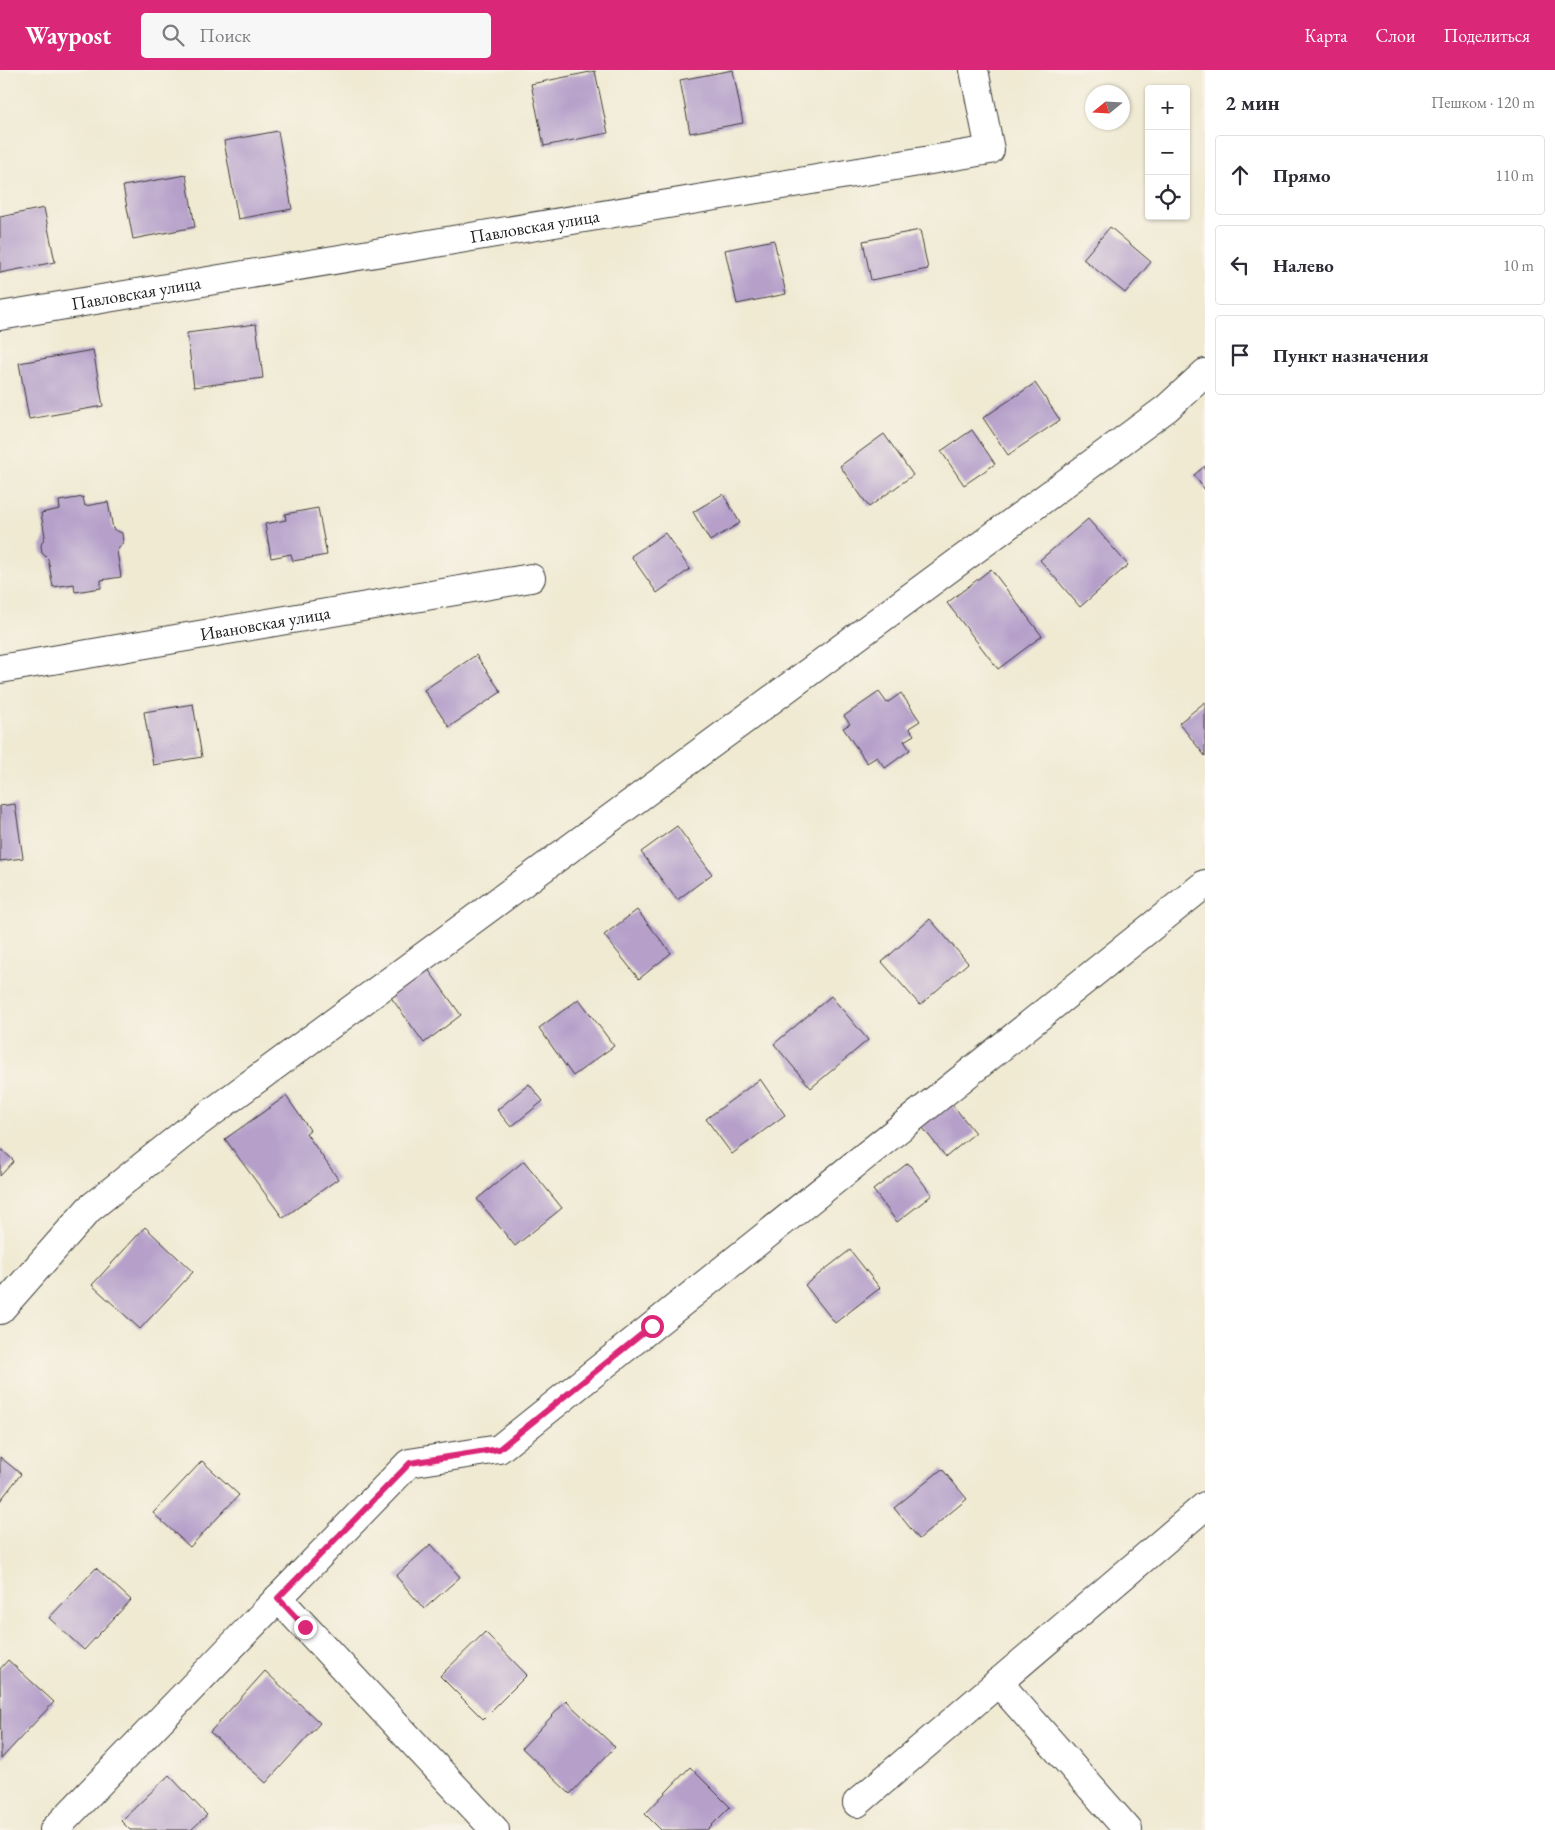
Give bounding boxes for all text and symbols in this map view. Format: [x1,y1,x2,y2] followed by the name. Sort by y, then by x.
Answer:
[141,13,491,58] search box
[25,20,111,51] text: Waypost
[159,21,187,49] icon: search
[199,23,251,48] text: Поиск
[1305,24,1348,47] text: Карта
[1376,24,1415,47] text: Слои
[1443,24,1530,47] text: Поделиться
[1085,85,1130,130] north arrow
[1145,85,1190,220] map controls
[1145,85,1190,130] button: +
[1225,89,1280,116] text: 2 мин
[1431,92,1535,113] text: Пешком · 120 m
[1145,130,1190,175] button: −
[1226,161,1254,189] icon: ahead
[1273,163,1331,188] text: Прямо
[1495,165,1534,186] text: 110 m
[1145,175,1190,220] button: locate
[468,204,602,248] street label: Павловская улица
[1226,251,1254,279] icon: left
[1273,253,1334,278] text: Налево
[1503,255,1534,276] text: 10 m
[70,270,203,315] street label: Павловская улица
[1226,341,1254,369] icon: arrive
[1273,343,1429,368] text: Пункт назначения
[198,600,333,646] street label: Ивановская улица
[641,1315,664,1338] route start
[294,1616,317,1639] route end

